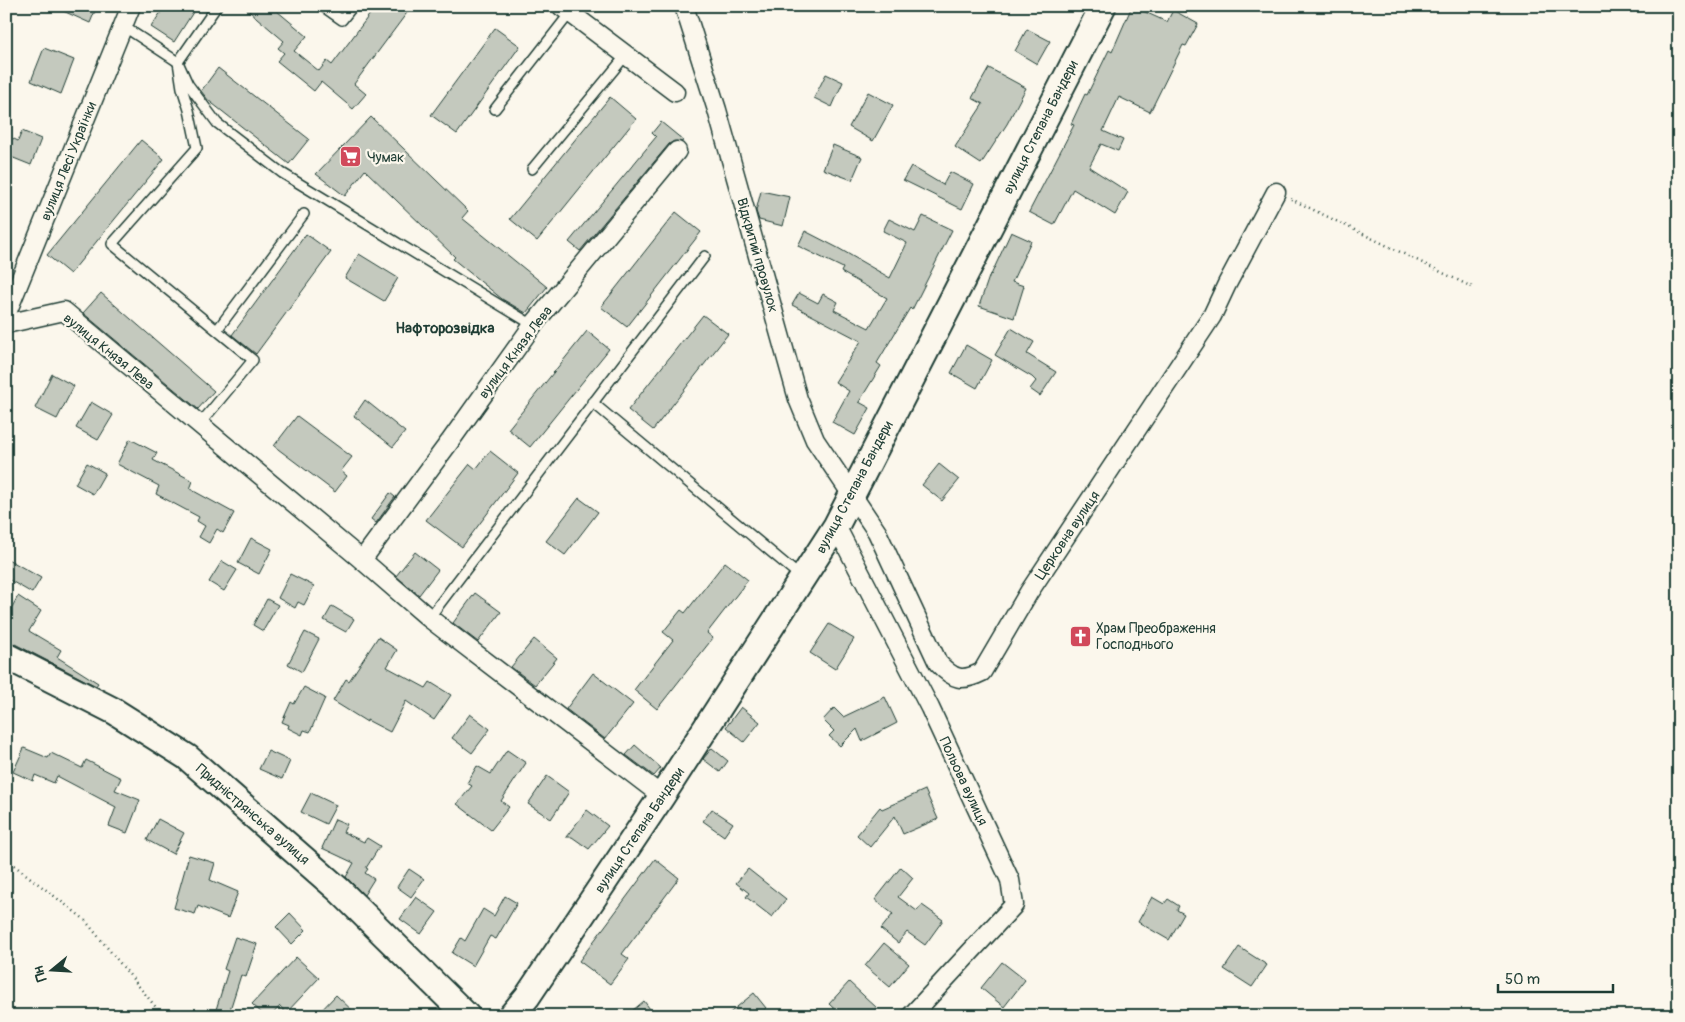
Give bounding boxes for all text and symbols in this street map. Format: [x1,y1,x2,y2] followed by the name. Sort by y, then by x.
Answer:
[999,58,1082,197] street label: вулиця Степана Бандери
[37,99,100,223] street label: вулиця Лесі Українки
[339,145,363,169] supermarket icon: Чумак
[367,149,404,166] place label: Чумак
[733,196,782,314] street label: Відкритий провулок
[475,303,556,402] street label: вулиця Князя Лева
[60,310,157,393] street label: вулиця Князя Лева
[396,319,494,338] district label: Нафторозвідка
[812,418,897,556] street label: вулиця Степана Бандери
[1031,488,1103,583] street label: Церковна вулиця
[1096,620,1216,653] place label: Храм Преображення Господнього
[1068,624,1092,648] church icon: Храм Преображення Господнього
[936,734,991,828] street label: Польова вулиця
[192,760,313,868] street label: Придністрянська вулиця
[591,764,688,896] street label: вулиця Степана Бандери
[28,944,78,994] north arrow
[1498,962,1612,994] scale bar
[30,964,51,984] text: Пн
[1505,970,1540,989] text: 50 m

